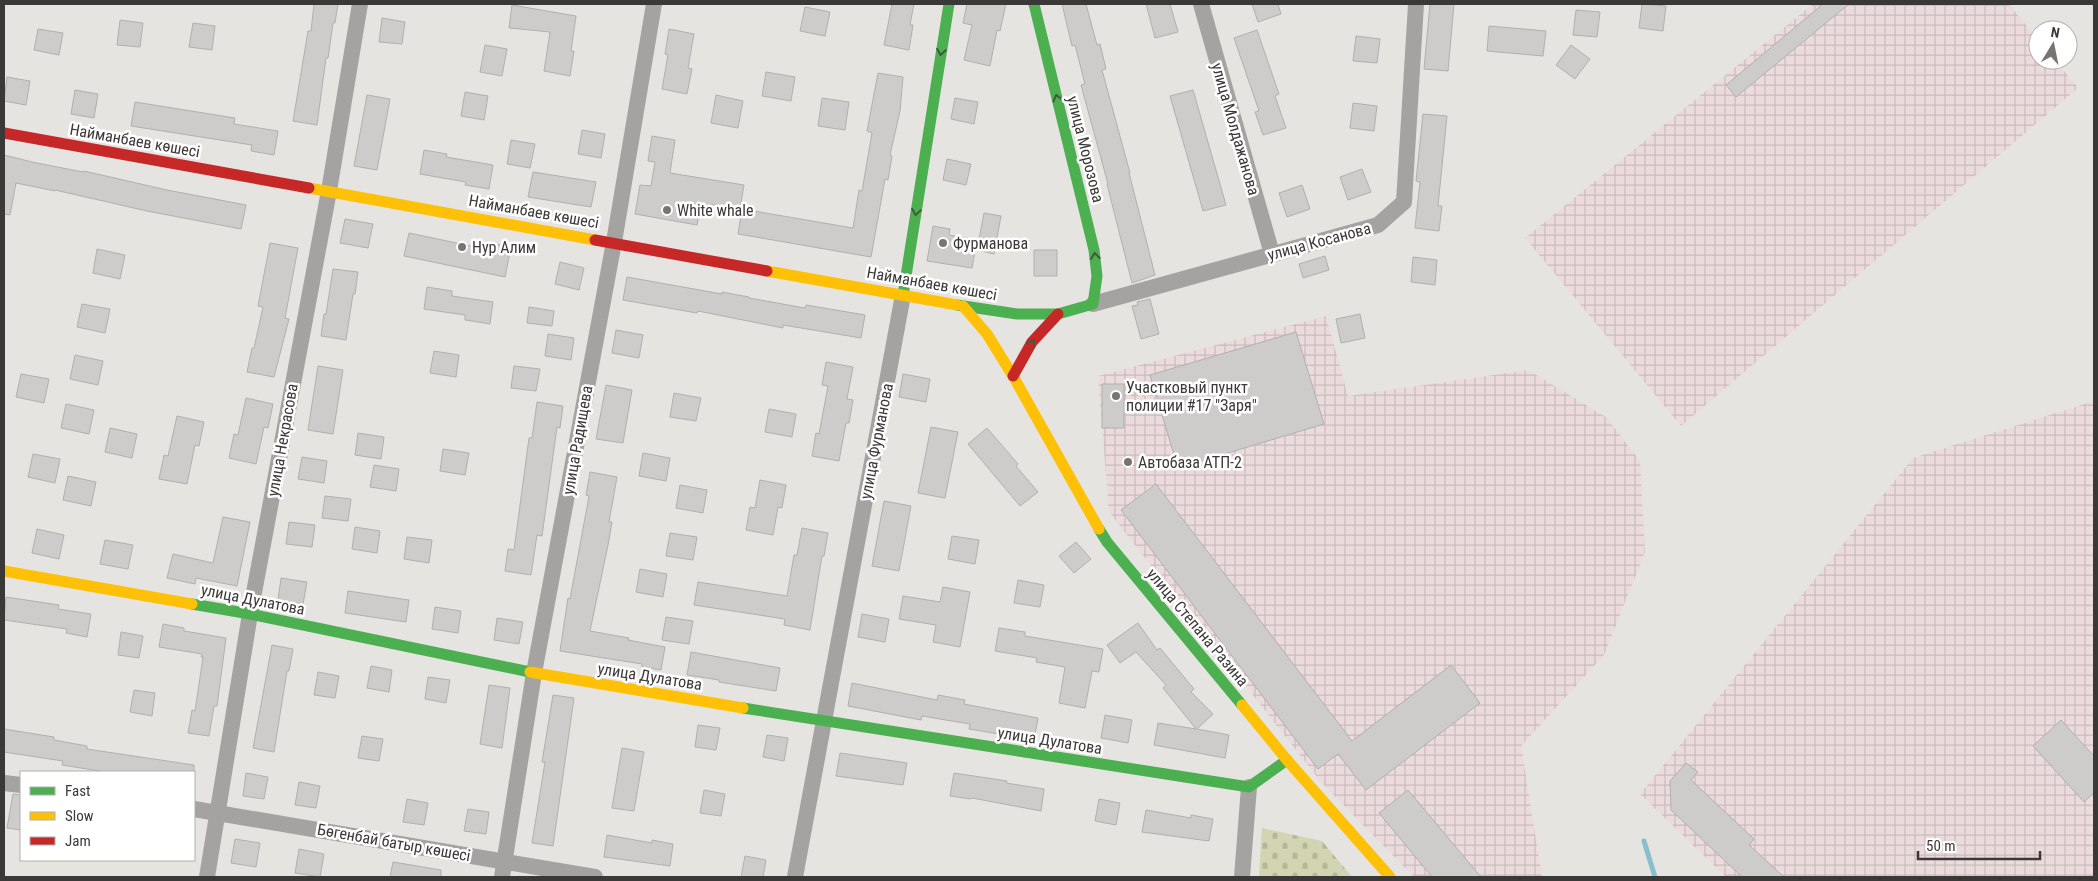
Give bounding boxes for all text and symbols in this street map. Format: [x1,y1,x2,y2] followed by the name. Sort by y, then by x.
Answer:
[2028,20,2078,70] north arrow
[2050,24,2061,41] text: N
[936,48,947,56] one-way arrow
[1208,61,1264,198] street label: улица Молдажанова
[1052,93,1063,102] one-way arrow
[1063,94,1108,204] street label: улица Морозова
[68,120,201,161] street label: Найманбаев көшесі
[467,191,600,232] street label: Найманбаев көшесі
[677,201,753,220] place label: White whale
[661,204,673,216] marker: White whale
[911,209,922,217] one-way arrow
[1265,219,1373,264] street label: улица Косанова
[953,234,1028,253] place label: Фурманова
[937,237,949,249] marker: Фурманова
[472,238,536,257] place label: Нур Алим
[456,241,468,253] marker: Нур Алим
[1090,251,1101,259] one-way arrow
[865,263,998,304] street label: Найманбаев көшесі
[1027,340,1035,349] one-way arrow
[1126,378,1257,415] place label: Участковый пункт полиции #17 "Заря"
[263,382,302,498] street label: улица Некрасова
[856,382,897,501] street label: улица Фурманова
[559,384,596,496] street label: улица Радищева
[1110,390,1122,402] marker: Участковый пункт полиции #17 "Заря"
[1138,453,1242,472] place label: Автобаза АТП-2
[1122,456,1134,468] marker: Автобаза АТП-2
[1143,565,1252,690] street label: улица Степана Разина
[199,580,306,619] street label: улица Дулатова
[596,659,703,694] street label: улица Дулатова
[996,723,1103,758] street label: улица Дулатова
[20,771,195,861] legend
[65,782,90,800] text: Fast
[65,807,94,825] text: Slow
[316,820,472,865] street label: Бөгенбай батыр көшесі
[1918,828,2040,860] scale bar
[65,832,91,850] text: Jam
[1926,837,1956,855] text: 50 m

